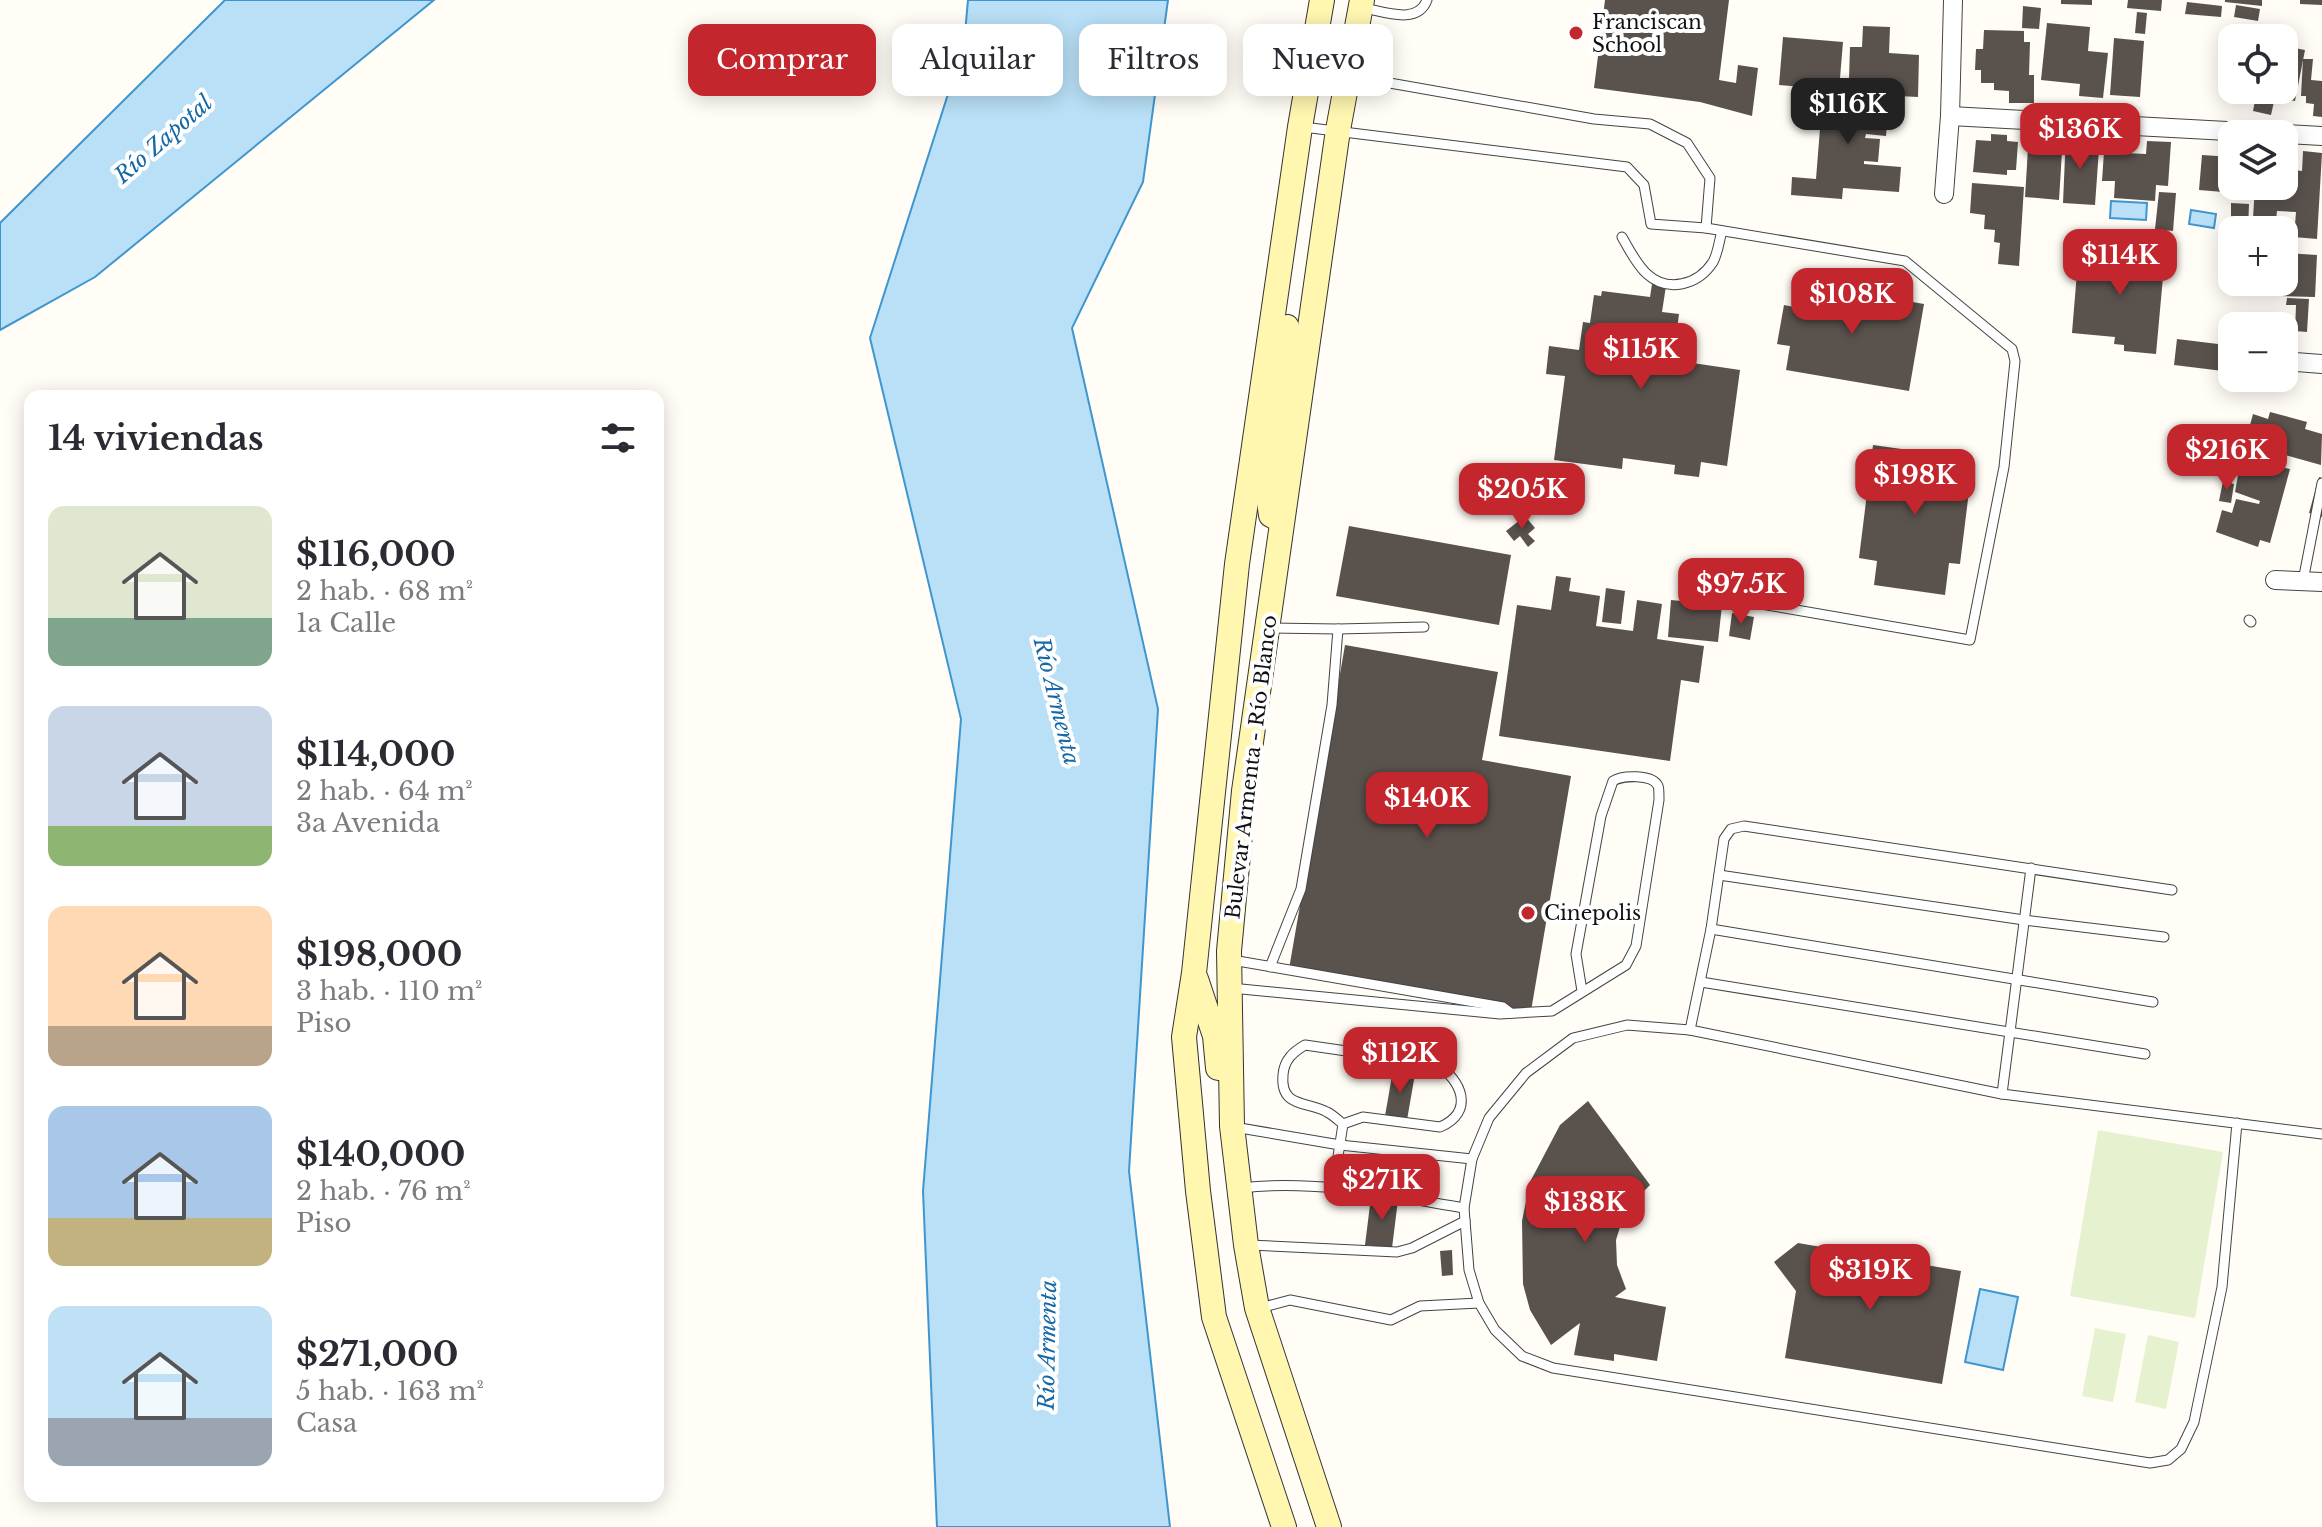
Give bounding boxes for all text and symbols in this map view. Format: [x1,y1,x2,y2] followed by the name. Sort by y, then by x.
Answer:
[1592,10,1702,57] place label: Franciscan School
[688,24,876,96] chip: Comprar
[892,24,1063,96] chip: Alquilar
[1079,24,1227,96] chip: Filtros
[1243,24,1393,96] chip: Nuevo
[1567,24,1585,42] marker: Franciscan School
[2218,24,2298,392] map controls
[2218,24,2298,104] button: locate
[1792,78,1904,146] pin: $116K
[1809,88,1887,120] text: $116K
[108,90,218,190] water label: Río Zapotal
[2024,103,2136,171] pin: $136K
[2038,113,2122,145] text: $136K
[2218,120,2298,200] button: layers
[2218,216,2298,296] button: +
[2064,229,2176,297] pin: $114K
[2081,239,2159,271] text: $114K
[1796,268,1908,336] pin: $108K
[1809,278,1895,310] text: $108K
[2218,312,2298,392] button: −
[1585,323,1697,391] pin: $115K
[1603,333,1679,365] text: $115K
[596,416,640,460] icon: filters
[48,417,264,459] text: 14 viviendas
[2171,424,2283,492] pin: $216K
[2185,434,2269,466] text: $216K
[1859,449,1971,517] pin: $198K
[1873,459,1957,491] text: $198K
[1466,463,1578,531] pin: $205K
[1477,473,1567,505] text: $205K
[296,533,456,575] text: $116,000
[112,538,208,634] icon: home
[1676,558,1806,626] pin: $97.5K
[1696,568,1786,600] text: $97.5K
[296,575,473,607] text: 2 hab. · 68 m²
[296,607,396,639] text: 1a Calle
[1220,614,1282,920] street label: Bulevar Armenta - Río Blanco
[1027,634,1085,768] water label: Río Armenta
[296,733,455,775] text: $114,000
[112,738,208,834] icon: home
[1371,772,1483,840] pin: $140K
[296,775,473,807] text: 2 hab. · 64 m²
[1384,782,1470,814] text: $140K
[296,807,440,839] text: 3a Avenida
[1544,901,1641,925] place label: Cinepolis
[1519,904,1537,922] marker: Cinepolis
[296,933,462,975] text: $198,000
[112,938,208,1034] icon: home
[296,975,483,1007] text: 3 hab. · 110 m²
[296,1007,352,1039] text: Piso
[1344,1027,1456,1095] pin: $112K
[1361,1037,1439,1069] text: $112K
[296,1133,466,1175] text: $140,000
[112,1138,208,1234] icon: home
[1326,1154,1438,1222] pin: $271K
[1342,1164,1422,1196] text: $271K
[296,1175,471,1207] text: 2 hab. · 76 m²
[1529,1176,1641,1244] pin: $138K
[1544,1186,1626,1218] text: $138K
[296,1207,352,1239] text: Piso
[1814,1244,1926,1312] pin: $319K
[1828,1254,1912,1286] text: $319K
[1033,1280,1062,1411] water label: Río Armenta
[296,1333,458,1375] text: $271,000
[112,1338,208,1434] icon: home
[296,1375,484,1407] text: 5 hab. · 163 m²
[296,1407,357,1439] text: Casa

